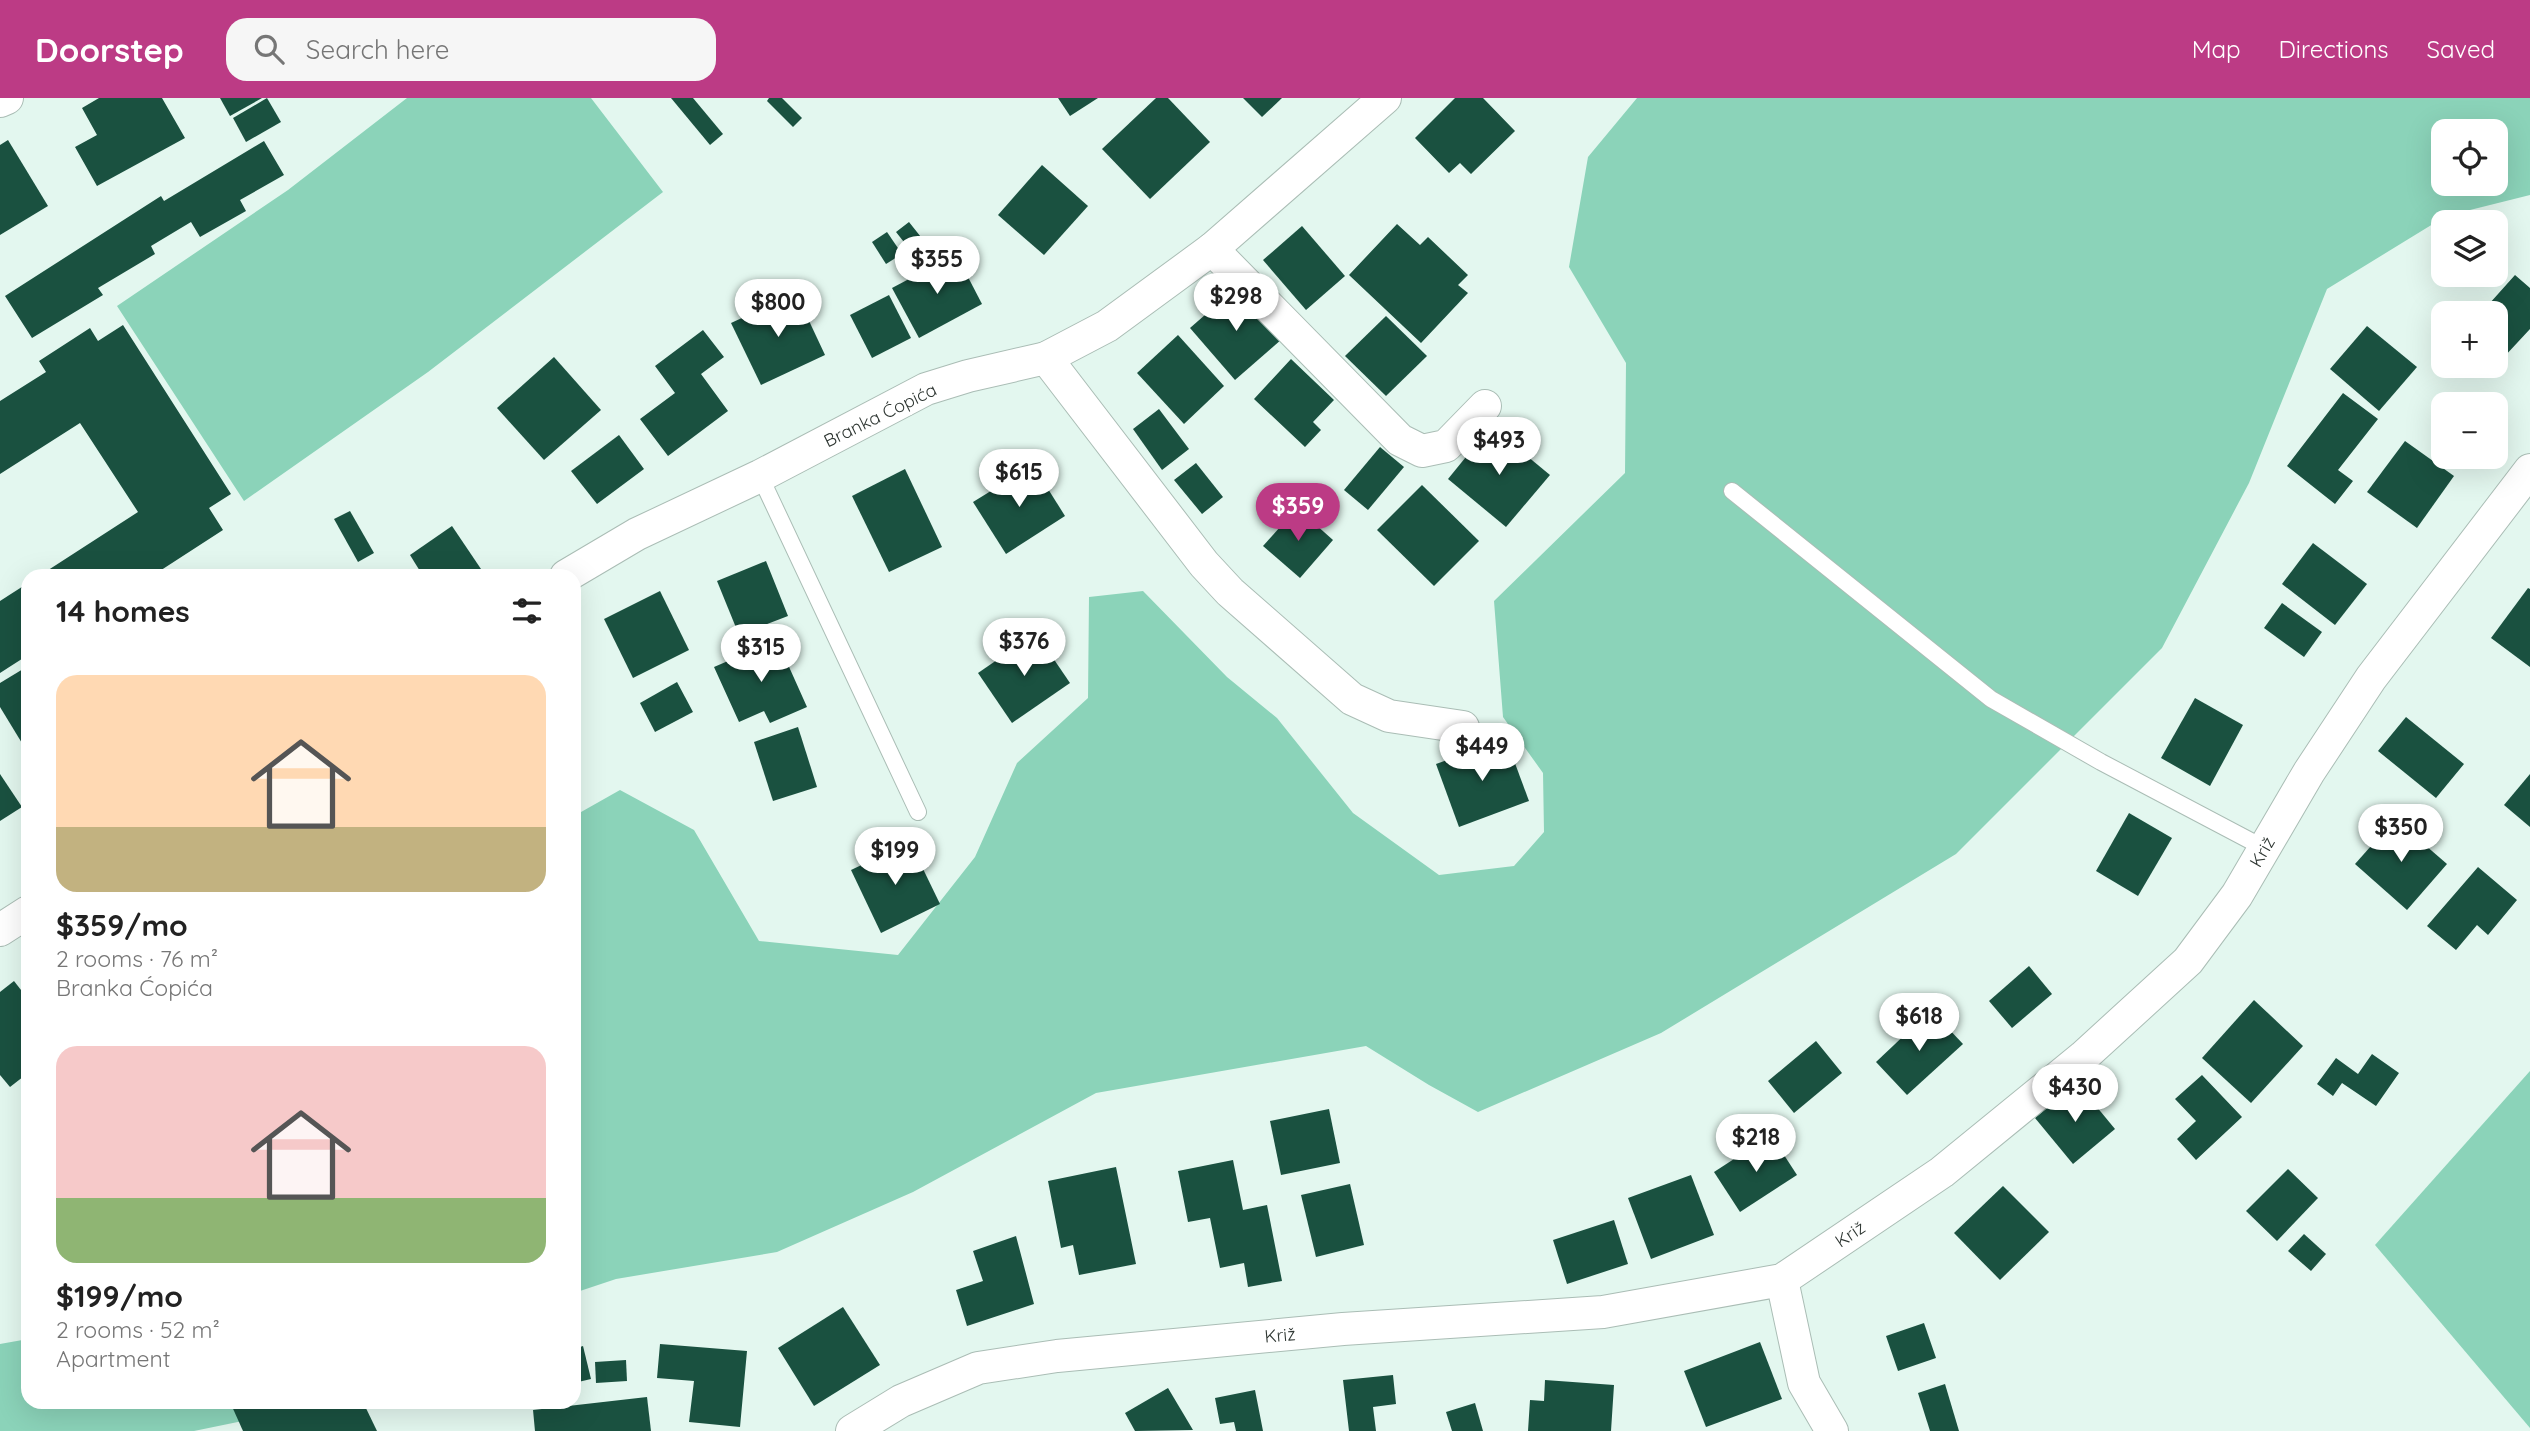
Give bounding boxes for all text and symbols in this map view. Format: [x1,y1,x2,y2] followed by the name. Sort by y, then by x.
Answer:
[226,18,716,81] search box
[35,29,184,70] text: Doorstep
[250,30,288,68] icon: search
[306,33,449,66] text: Search here
[2192,34,2241,64] text: Map
[2279,34,2389,64] text: Directions
[2427,34,2495,64] text: Saved
[2431,119,2508,469] map controls
[2431,119,2508,196] button: locate
[2431,210,2508,287] button: layers
[896,236,978,296] pin: $355
[911,244,963,273] text: $355
[1195,274,1277,333] pin: $298
[737,280,819,339] pin: $800
[1210,281,1262,310] text: $298
[751,287,805,316] text: $800
[2431,301,2508,378] button: +
[820,378,940,452] street label: Branka Ćopića
[2431,392,2508,469] button: −
[1458,418,1540,477] pin: $493
[1473,425,1525,454] text: $493
[978,450,1060,509] pin: $615
[995,457,1043,486] text: $615
[1257,484,1339,543] pin: $359
[1272,491,1324,520] text: $359
[56,592,190,630] text: 14 homes
[508,592,546,630] icon: filters
[983,618,1065,678] pin: $376
[720,624,802,684] pin: $315
[999,626,1049,655] text: $376
[737,632,785,661] text: $315
[238,721,364,847] icon: home
[1441,724,1523,783] pin: $449
[1455,731,1509,760] text: $449
[2360,804,2442,864] pin: $350
[2374,812,2428,841] text: $350
[854,828,936,887] pin: $199
[2244,833,2280,871] street label: Križ
[871,835,919,864] text: $199
[56,906,188,944] text: $359/mo
[56,944,218,973] text: 2 rooms · 76 m²
[56,973,213,1002] text: Branka Ćopića
[1878,993,1960,1053] pin: $618
[1895,1001,1943,1030] text: $618
[2034,1065,2116,1124] pin: $430
[2048,1072,2102,1101] text: $430
[238,1092,364,1218] icon: home
[1715,1114,1797,1174] pin: $218
[1732,1122,1780,1151] text: $218
[1831,1216,1869,1252] street label: Križ
[56,1277,183,1315] text: $199/mo
[56,1315,220,1344] text: 2 rooms · 52 m²
[1263,1322,1297,1348] street label: Križ
[56,1344,170,1373] text: Apartment

